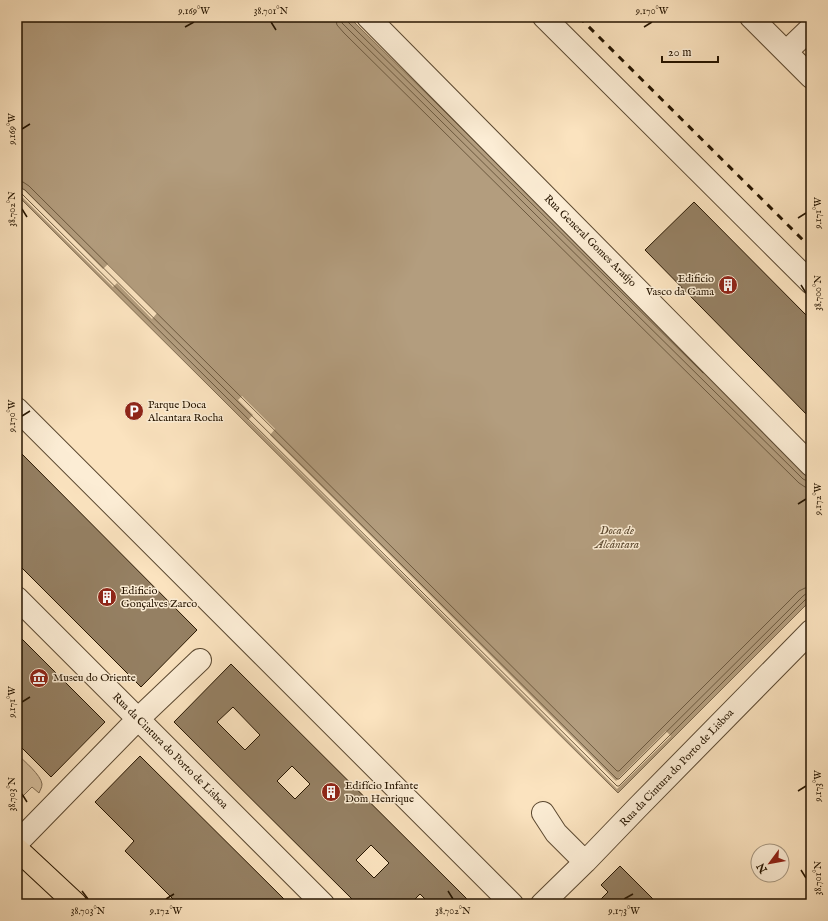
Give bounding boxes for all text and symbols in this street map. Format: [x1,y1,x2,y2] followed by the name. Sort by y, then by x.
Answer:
[177,5,210,18] text: 9.169°W
[254,5,289,18] text: 38.701°N
[635,5,669,18] text: 9.170°W
[662,38,718,64] scale bar
[668,45,691,60] text: 20 m
[6,113,19,146] text: 9.169°W
[6,191,19,227] text: 38.702°N
[541,192,639,290] street label: Rua General Gomes Araújo
[812,197,825,230] text: 9.171°W
[645,272,714,299] place label: Edificio Vasco da Gama
[717,274,739,296] building icon: Edificio Vasco da Gama
[812,275,825,311] text: 38.700°N
[147,398,223,425] place label: Parque Doca Alcantara Rocha
[6,399,19,433] text: 9.170°W
[123,400,145,422] parking icon: Parque Doca Alcantara Rocha
[812,482,825,516] text: 9.172°W
[593,523,639,552] water label: Doca de Alcântara
[121,584,197,611] place label: Edificio Gonçalves Zarco
[96,586,118,608] building icon: Edificio Gonçalves Zarco
[28,667,50,689] museum icon: Museu do Oriente
[53,671,136,685] place label: Museu do Oriente
[6,686,19,719] text: 9.171°W
[109,690,231,812] street label: Rua da Cintura do Porto de Lisboa
[617,706,737,830] street label: Rua da Cintura do Porto de Lisboa
[812,770,825,803] text: 9.173°W
[6,776,19,811] text: 38.703°N
[345,779,418,806] place label: Edifício Infante Dom Henrique
[320,781,342,803] building icon: Edifício Infante Dom Henrique
[750,843,790,883] north arrow
[754,860,771,876] text: N
[812,860,825,895] text: 38.701°N
[71,905,106,918] text: 38.703°N
[149,905,183,918] text: 9.172°W
[435,905,471,918] text: 38.702°N
[607,905,640,918] text: 9.173°W

